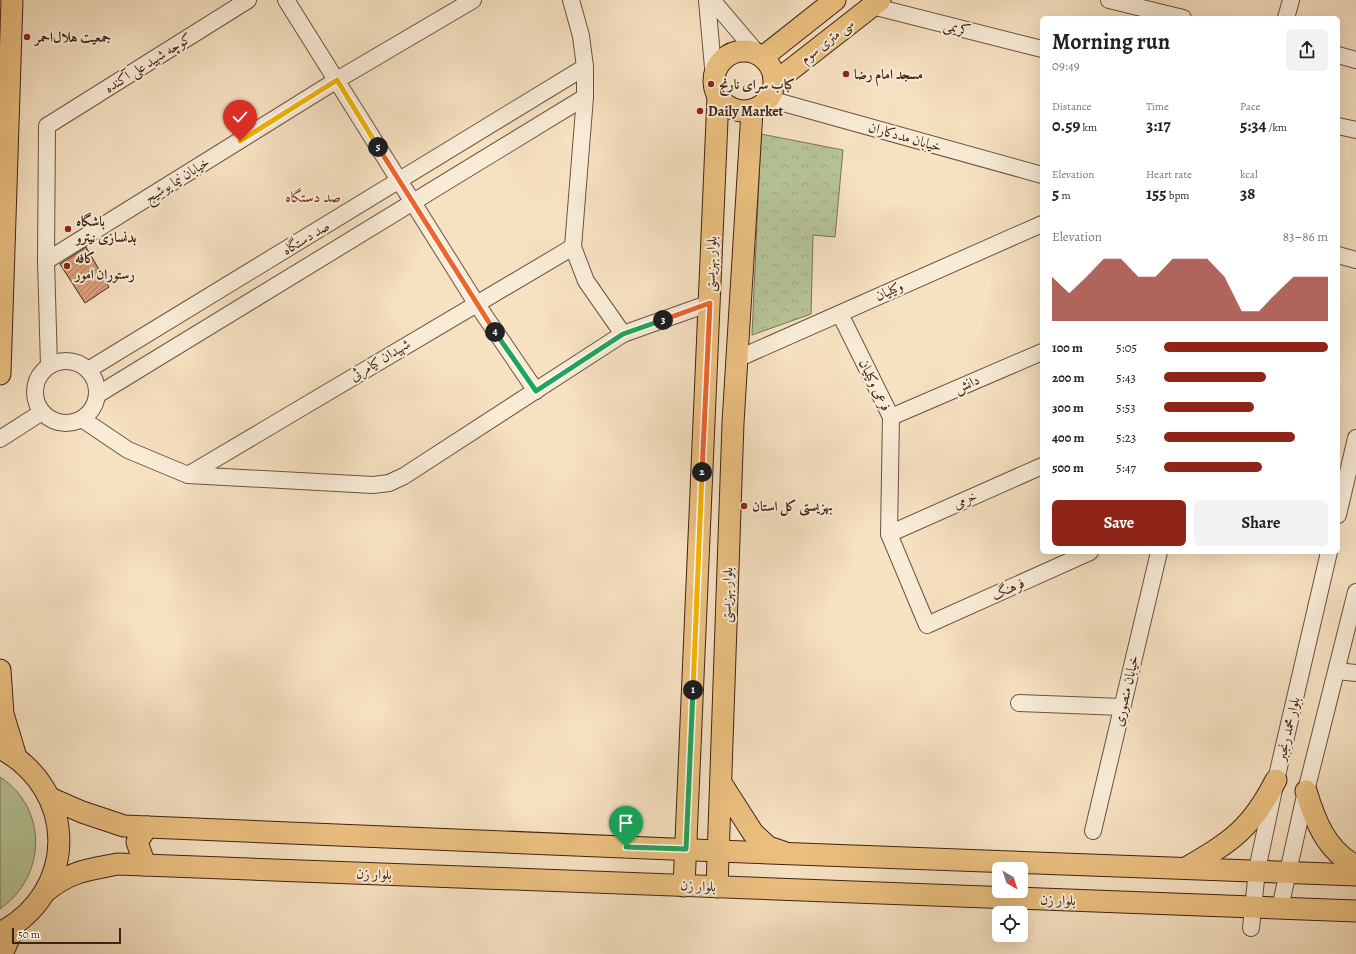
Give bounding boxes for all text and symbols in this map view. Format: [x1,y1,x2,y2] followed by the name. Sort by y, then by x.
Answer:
[796,14,860,70] street label: سی متری سوم
[941,15,973,41] street label: کریمی
[1052,27,1170,57] text: Morning run
[33,28,111,47] place label: جمعیت هلال‌احمر
[101,29,195,97] street label: کوچه شهید علی آکنده
[1286,29,1328,71] button: share
[22,32,32,42] marker: جمعیت هلال‌احمر
[1052,57,1080,74] text: 09:49
[854,65,923,87] place label: مسجد امام رضا
[841,69,851,79] marker: مسجد امام رضا
[719,75,795,96] place label: کباب سرای نارنج
[706,79,716,89] marker: کباب سرای نارنج
[1052,99,1091,114] text: Distance
[1146,99,1169,114] text: Time
[1240,99,1260,114] text: Pace
[223,100,257,141] pin
[708,102,784,121] place label: Daily Market
[229,106,251,128] icon: check
[695,106,705,116] marker: Daily Market
[1052,114,1080,137] text: 0.59
[1146,114,1171,137] text: 3:17
[1240,114,1267,137] text: 5:34
[866,117,944,157] street label: خیابان مددکاران
[1080,120,1097,135] text: km
[1267,120,1287,135] text: /km
[368,137,388,157] pin: 5
[376,139,380,154] text: 5
[141,152,215,210] street label: خیابان نیما یوشیج
[1052,167,1094,182] text: Elevation
[1146,167,1192,182] text: Heart rate
[1240,167,1258,182] text: kcal
[1052,182,1059,205] text: 5
[1146,182,1167,205] text: 155
[1240,182,1255,205] text: 38
[285,187,341,207] district label: صد دستگاه
[1059,188,1071,203] text: m
[1167,188,1189,203] text: bpm
[74,212,136,247] place label: باشگاه بدنسازی نیترو
[279,216,333,260] street label: صد دستگاه
[63,224,73,234] marker: باشگاه بدنسازی نیترو
[1052,228,1102,245] text: Elevation
[1283,228,1328,245] text: 83–86 m
[701,236,721,292] street label: بلوار بهزیستی
[73,249,135,284] place label: کافه رستوران امور
[62,261,72,271] marker: کافه رستوران امور
[872,276,906,306] street label: وکیلیان
[653,310,673,330] pin: 3
[661,312,665,327] text: 3
[485,322,505,342] pin: 4
[492,324,498,339] text: 4
[346,334,414,386] street label: شهیدان کیامرثی
[1052,339,1083,356] text: 100 m
[1116,339,1137,356] text: 5:05
[854,356,896,414] street label: فرعی وکیلیان
[1052,369,1085,386] text: 200 m
[1116,369,1136,386] text: 5:43
[951,370,983,398] street label: دانش
[1052,399,1084,416] text: 300 m
[1116,399,1136,416] text: 5:53
[1052,429,1084,446] text: 400 m
[1116,429,1136,446] text: 5:23
[1052,459,1084,476] text: 500 m
[1116,459,1136,476] text: 5:47
[692,462,712,482] pin: 2
[699,464,705,479] text: 2
[950,486,980,514] street label: خرمی
[752,497,833,516] place label: بهزیستی کل استان
[1052,500,1186,546] button: Save
[1194,500,1328,546] button: Share
[739,501,749,511] marker: بهزیستی کل استان
[717,567,737,623] street label: بلوار بهزیستی
[988,573,1028,605] street label: فرهنگ
[1109,654,1143,728] street label: خیابان منصوری
[683,680,703,700] pin: 1
[691,682,695,697] text: 1
[1271,695,1305,765] street label: بلوار محمد رنجبر
[609,806,643,847] pin
[615,812,637,834] icon: arrive
[992,862,1028,898] north arrow
[992,862,1028,942] map controls
[356,864,392,884] street label: بلوار زن
[680,876,717,896] street label: بلوار زن
[1040,890,1076,910] street label: بلوار زن
[992,906,1028,942] button: locate
[12,926,121,945] scale bar
[18,927,40,942] text: 50 m

